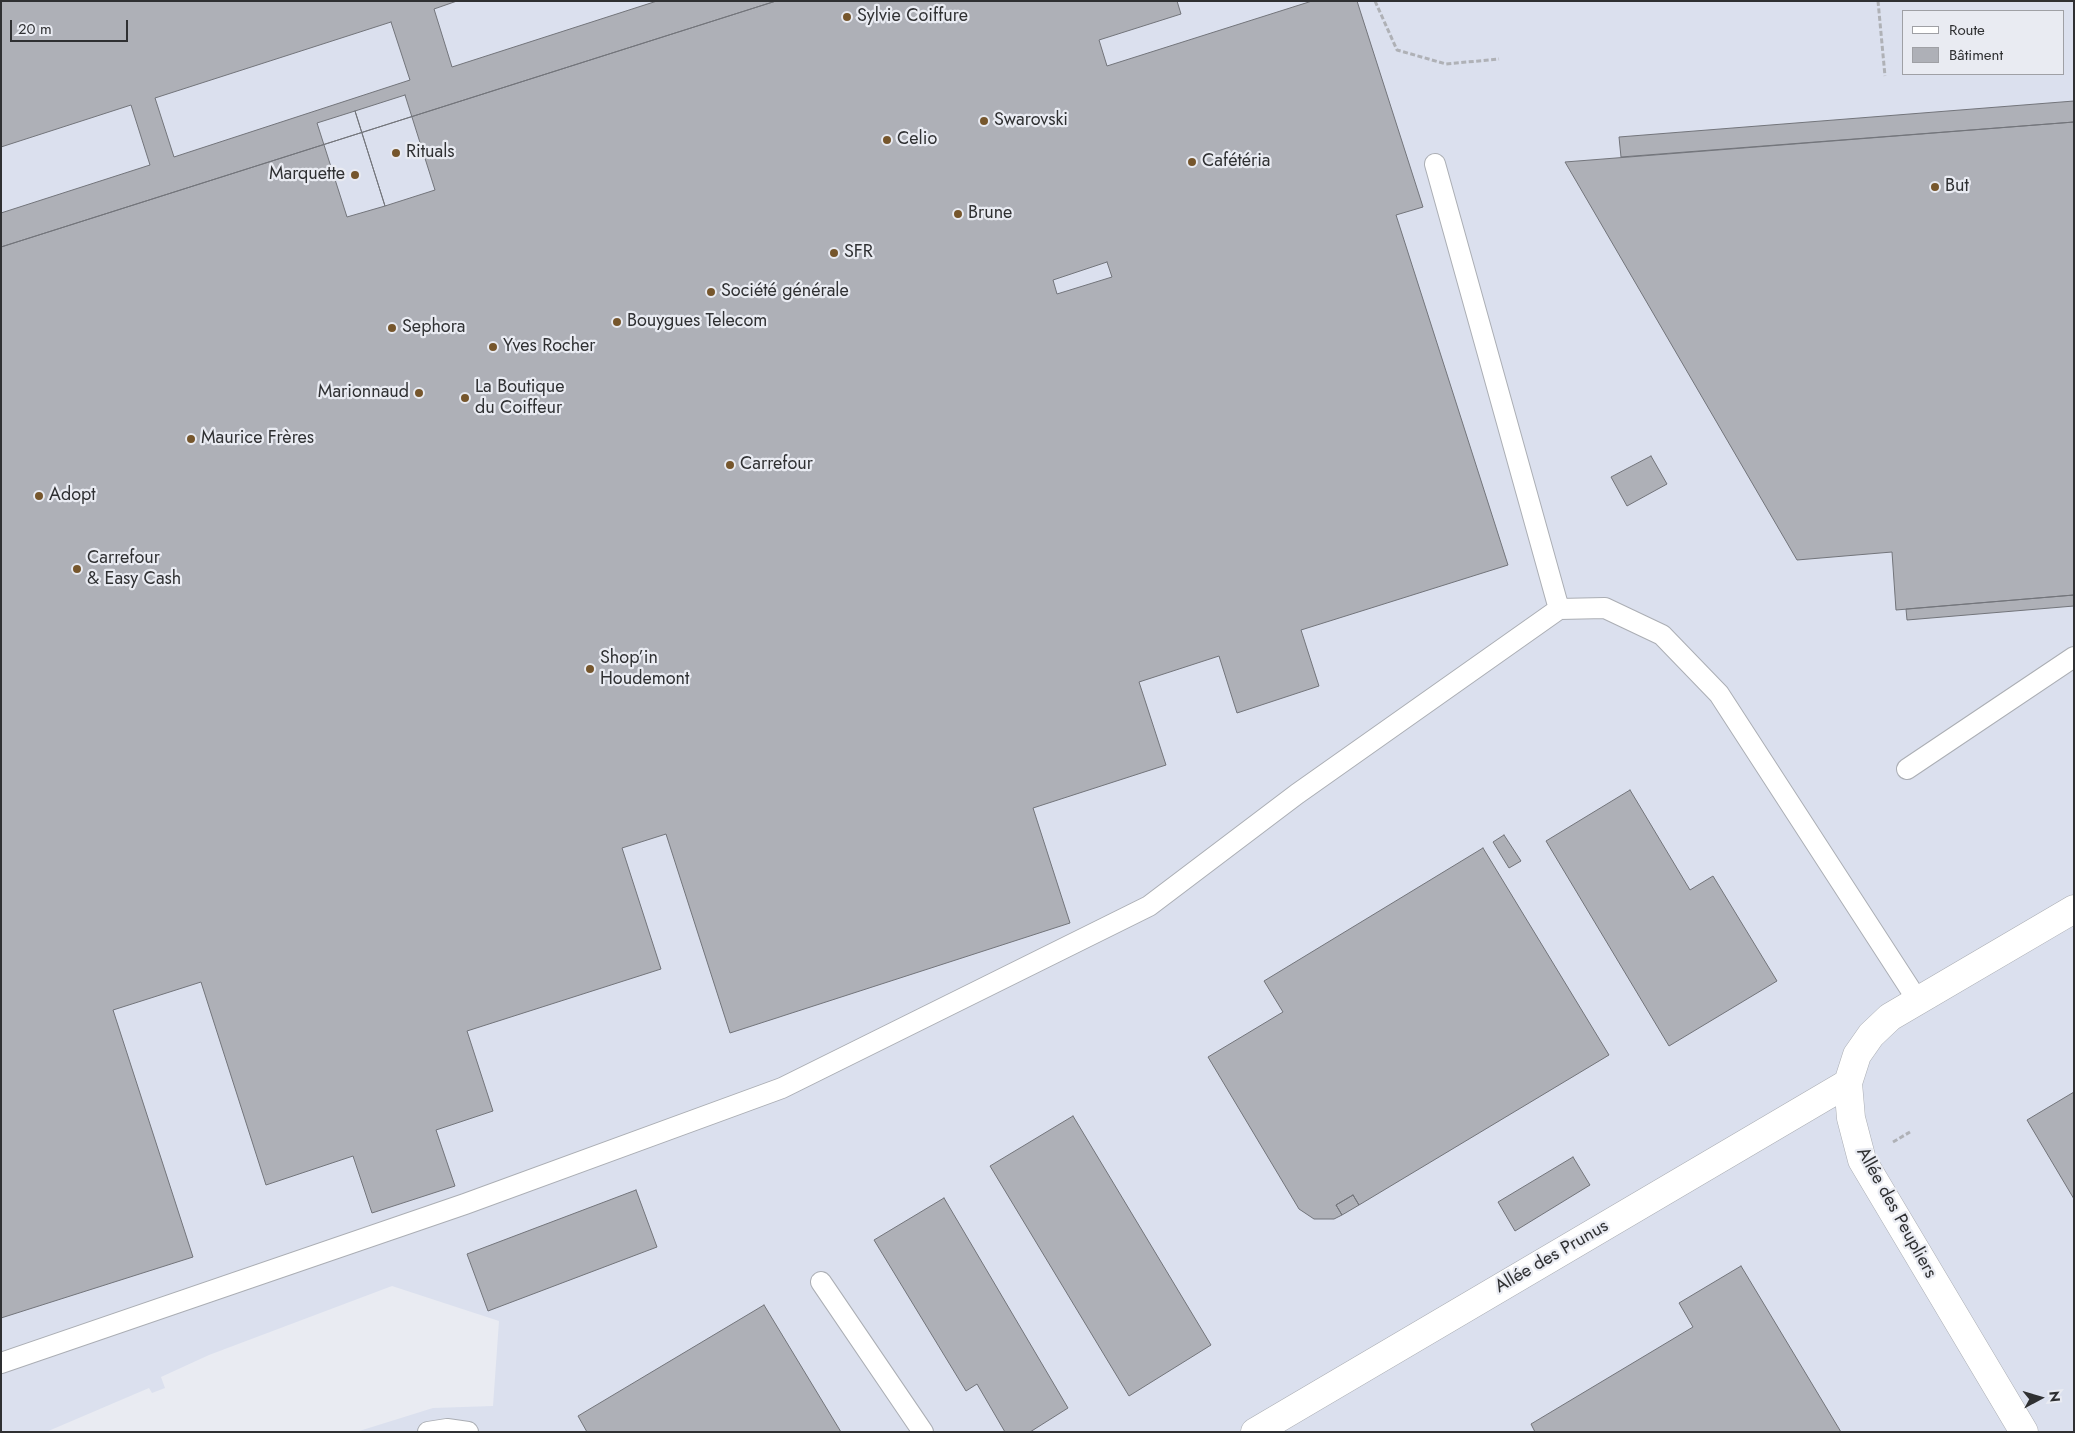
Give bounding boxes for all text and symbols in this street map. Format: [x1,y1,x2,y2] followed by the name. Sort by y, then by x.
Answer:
[857,6,968,28] place label: Sylvie Coiffure
[12,10,130,42] scale bar
[1902,10,2065,75] legend
[841,11,853,23] marker: Sylvie Coiffure
[18,18,52,40] text: 20 m
[1949,19,1985,41] text: Route
[1949,44,2003,66] text: Bâtiment
[994,110,1068,132] place label: Swarovski
[978,115,990,127] marker: Swarovski
[897,129,937,151] place label: Celio
[881,134,893,146] marker: Celio
[406,142,455,164] place label: Rituals
[390,147,402,159] marker: Rituals
[1202,151,1271,173] place label: Cafétéria
[1186,156,1198,168] marker: Cafétéria
[269,164,345,186] place label: Marquette
[349,169,361,181] marker: Marquette
[1945,176,1969,198] place label: But
[1929,181,1941,193] marker: But
[968,203,1012,225] place label: Brune
[952,208,964,220] marker: Brune
[844,242,873,264] place label: SFR
[828,247,840,259] marker: SFR
[721,281,849,303] place label: Société générale
[705,286,717,298] marker: Société générale
[627,311,767,333] place label: Bouygues Telecom
[611,316,623,328] marker: Bouygues Telecom
[402,317,466,339] place label: Sephora
[386,322,398,334] marker: Sephora
[503,336,596,358] place label: Yves Rocher
[487,341,499,353] marker: Yves Rocher
[475,377,564,419] place label: La Boutique du Coiffeur
[318,382,409,404] place label: Marionnaud
[413,387,425,399] marker: Marionnaud
[459,392,471,404] marker: La Boutique du Coiffeur
[201,428,314,450] place label: Maurice Frères
[185,433,197,445] marker: Maurice Frères
[740,454,813,476] place label: Carrefour
[724,459,736,471] marker: Carrefour
[49,485,96,507] place label: Adopt
[33,490,45,502] marker: Adopt
[87,548,181,590] place label: Carrefour & Easy Cash
[71,563,83,575] marker: Carrefour & Easy Cash
[600,648,689,691] place label: Shop’in Houdemont
[584,663,596,675] marker: Shop’in Houdemont
[1851,1144,1941,1282] street label: Allée des Peupliers
[1491,1216,1613,1298] street label: Allée des Prunus
[2015,1373,2065,1423] north arrow
[2044,1390,2065,1403] text: N

